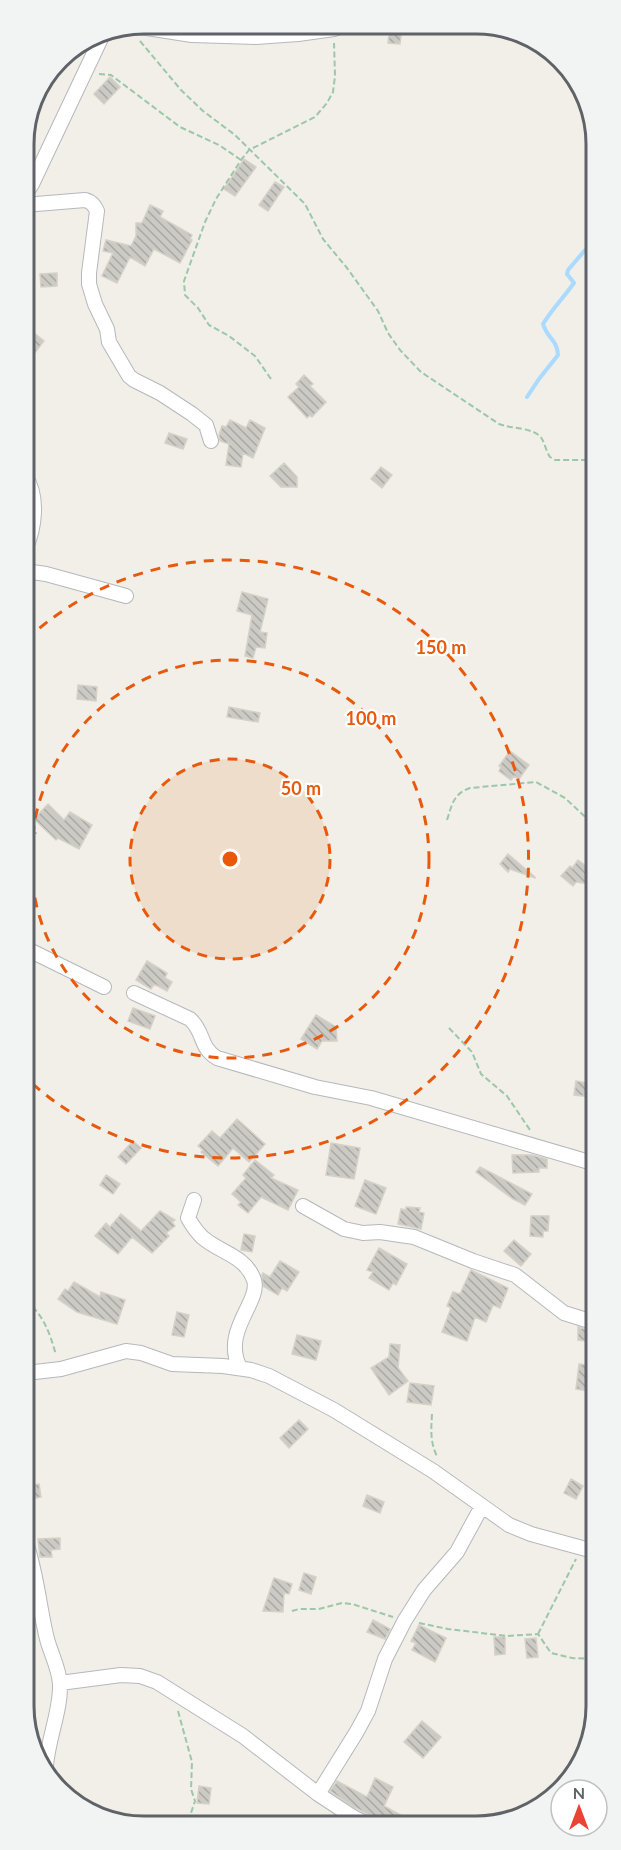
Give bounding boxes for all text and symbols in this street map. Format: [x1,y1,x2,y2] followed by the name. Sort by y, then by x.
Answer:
[416,636,466,658] text: 150 m
[346,707,396,729] text: 100 m
[281,777,321,799] text: 50 m
[220,849,240,869] centre of rings
[549,1778,609,1838] north arrow
[573,1783,585,1802] text: N

